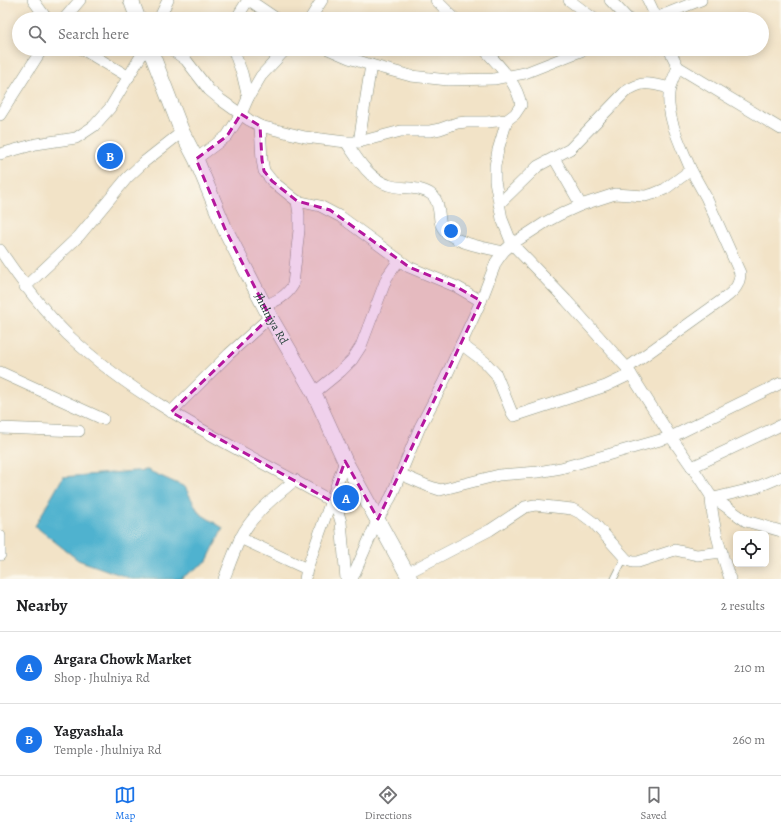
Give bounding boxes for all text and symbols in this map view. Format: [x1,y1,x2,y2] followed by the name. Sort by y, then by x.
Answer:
[12,12,769,56] search box
[26,23,48,45] icon: search
[58,24,129,44] text: Search here
[97,141,123,171] pin: B
[441,221,461,241] your location
[251,290,292,348] street label: Jhulniya Rd
[333,483,359,513] pin: A
[733,531,769,567] map controls
[733,531,769,567] button: locate
[16,594,67,617] text: Nearby
[721,597,765,614] text: 2 results
[54,649,191,669] text: Argara Chowk Market
[25,659,33,676] text: A
[734,659,765,676] text: 210 m
[54,669,150,686] text: Shop · Jhulniya Rd
[54,721,124,741] text: Yagyashala
[25,731,33,748] text: B
[732,731,765,748] text: 260 m
[54,741,161,758] text: Temple · Jhulniya Rd
[114,784,136,823] tab: Map
[365,784,412,823] tab: Directions
[641,784,667,823] tab: Saved

